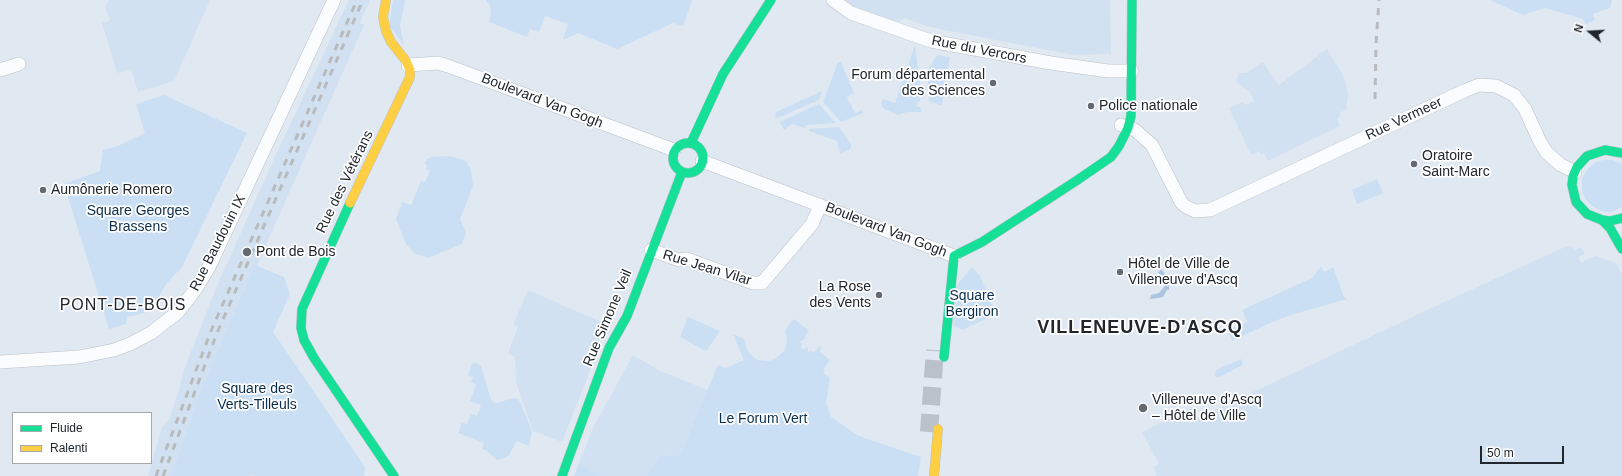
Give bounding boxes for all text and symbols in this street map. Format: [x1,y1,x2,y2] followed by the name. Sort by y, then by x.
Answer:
[1570,12,1610,52] north arrow
[1572,23,1586,34] text: N
[930,33,1028,67] street label: Rue du Vercors
[851,67,985,100] place label: Forum départemental des Sciences
[479,70,605,132] street label: Boulevard Van Gogh
[988,78,998,88] marker: Forum départemental des Sciences
[1363,94,1445,144] street label: Rue Vermeer
[1099,98,1198,114] place label: Police nationale
[1086,101,1096,111] marker: Police nationale
[313,128,377,236] street label: Rue des Vétérans
[1422,148,1490,180] place label: Oratoire Saint-Marc
[1409,159,1419,169] marker: Oratoire Saint-Marc
[51,182,172,198] place label: Aumônerie Romero
[38,185,48,195] marker: Aumônerie Romero
[186,192,250,294] street label: Rue Baudouin IX
[823,199,949,261] street label: Boulevard Van Gogh
[87,203,189,236] park label: Square Georges Brassens
[256,244,335,260] place label: Pont de Bois
[241,246,253,258] marker: Pont de Bois
[661,247,753,289] street label: Rue Jean Vilar
[1128,256,1238,288] place label: Hôtel de Ville de Villeneuve d'Ascq
[580,267,636,369] street label: Rue Simone Veil
[1115,267,1125,277] marker: Hôtel de Ville de Villeneuve d'Ascq
[810,279,871,312] place label: La Rose des Vents
[946,288,998,320] park label: Square Bergiron
[874,290,884,300] marker: La Rose des Vents
[60,296,186,316] district label: PONT-DE-BOIS
[1037,317,1243,339] district label: VILLENEUVE-D'ASCQ
[217,381,297,414] park label: Square des Verts-Tilleuls
[1152,392,1262,424] place label: Villeneuve d'Ascq – Hôtel de Ville
[1137,402,1149,414] marker: Villeneuve d'Ascq – Hôtel de Ville
[719,411,807,427] park label: Le Forum Vert
[12,412,152,464] legend
[50,421,83,435] text: Fluide
[1482,438,1566,464] scale bar
[50,441,87,455] text: Ralenti
[1487,446,1514,460] text: 50 m

